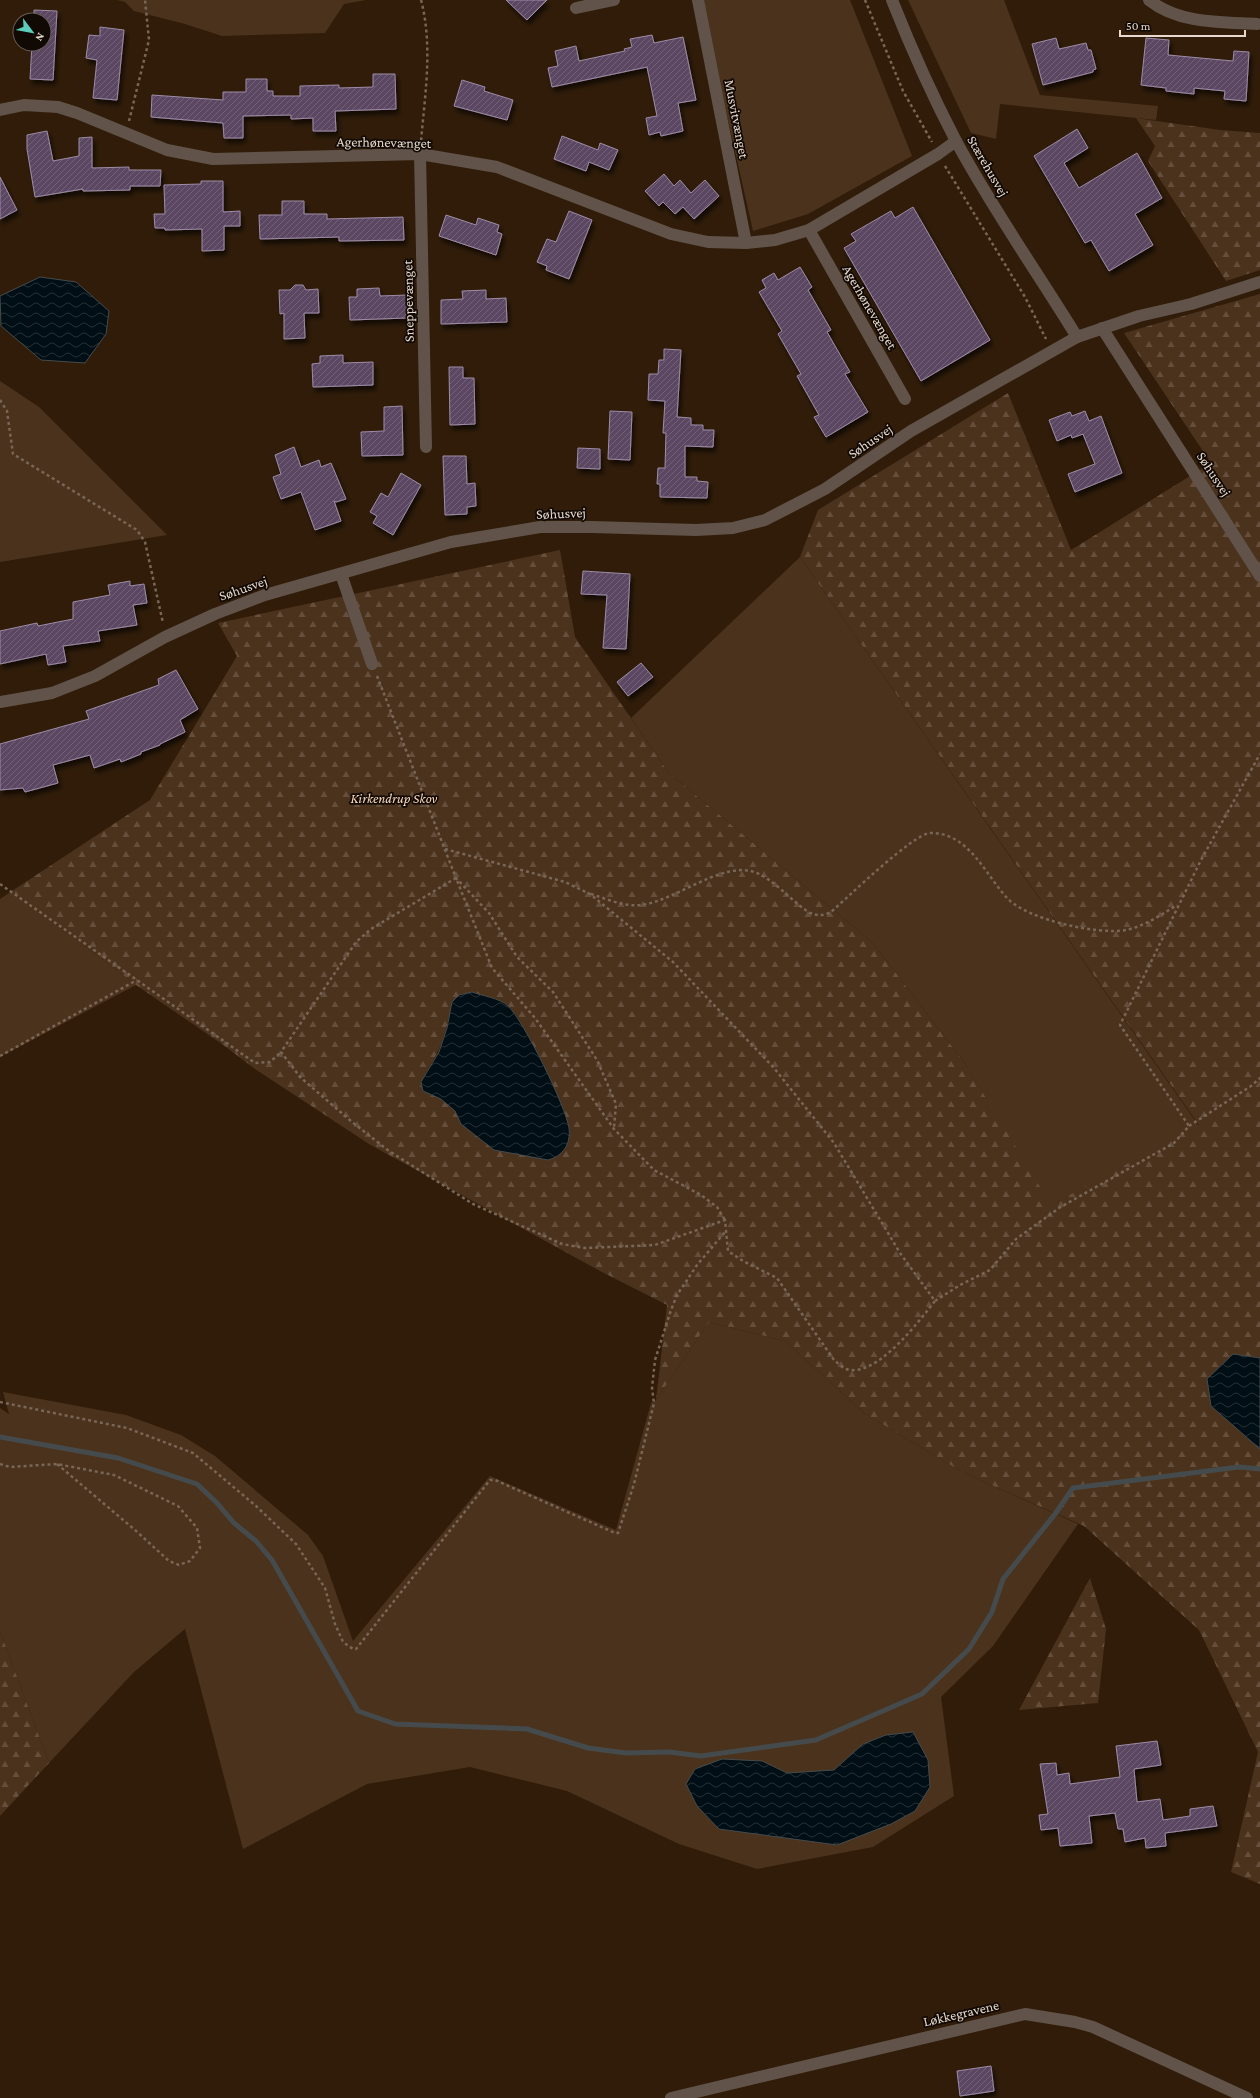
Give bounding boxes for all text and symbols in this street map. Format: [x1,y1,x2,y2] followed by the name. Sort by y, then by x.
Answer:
[12,12,52,52] north arrow
[1120,12,1245,38] scale bar
[1126,19,1151,33] text: 50 m
[33,31,48,44] text: N
[722,78,753,160] street label: Musvitvænget
[337,133,432,151] street label: Agerhønevænget
[963,133,1012,200] street label: Stærehusvej
[399,260,417,342] street label: Sneppevænget
[839,262,901,352] street label: Agerhønevænget
[845,420,896,462] street label: Søhusvej
[1193,449,1234,500] street label: Søhusvej
[536,504,586,523] street label: Søhusvej
[217,572,269,605] street label: Søhusvej
[351,790,438,806] park label: Kirkendrup Skov
[921,1996,1001,2030] street label: Løkkegravene

